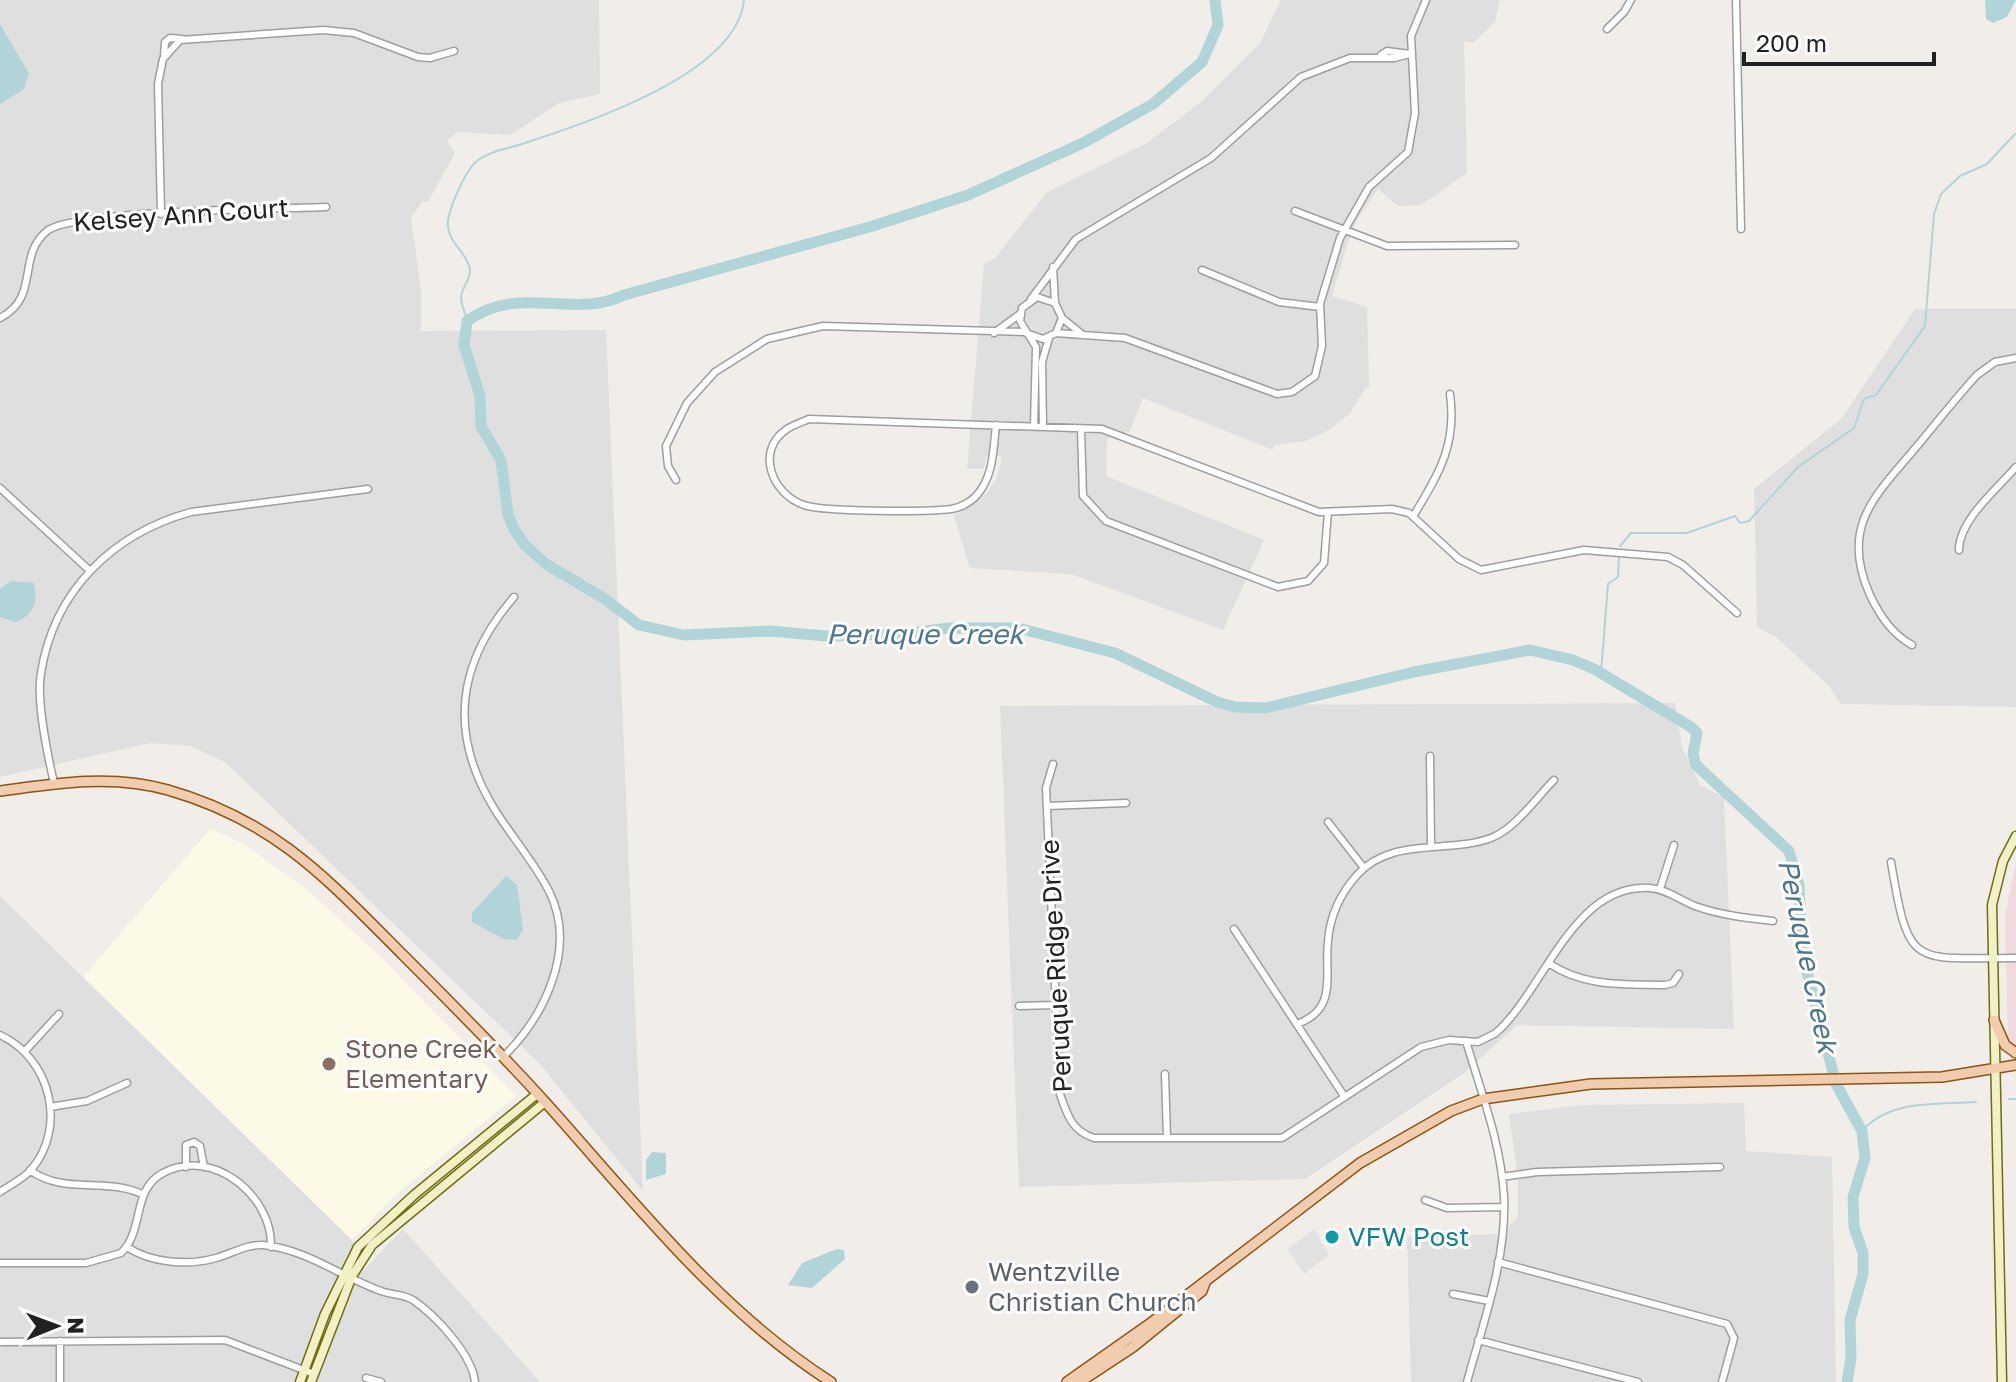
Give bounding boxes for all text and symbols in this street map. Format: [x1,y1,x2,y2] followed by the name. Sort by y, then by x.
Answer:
[1744,16,1934,66] scale bar
[1756,28,1827,57] text: 200 m
[72,191,290,238] street label: Kelsey Ann Court
[826,617,1027,650] water label: Peruque Creek
[1033,839,1078,1093] street label: Peruque Ridge Drive
[1772,856,1846,1059] water label: Peruque Creek
[345,1033,497,1094] place label: Stone Creek Elementary
[320,1055,338,1073] marker: Stone Creek Elementary
[1348,1221,1469,1252] place label: VFW Post
[1323,1228,1341,1246] marker: VFW Post
[988,1256,1197,1317] place label: Wentzville Christian Church
[963,1278,981,1296] marker: Wentzville Christian Church
[16,1286,96,1366] north arrow
[63,1317,90,1334] text: N

